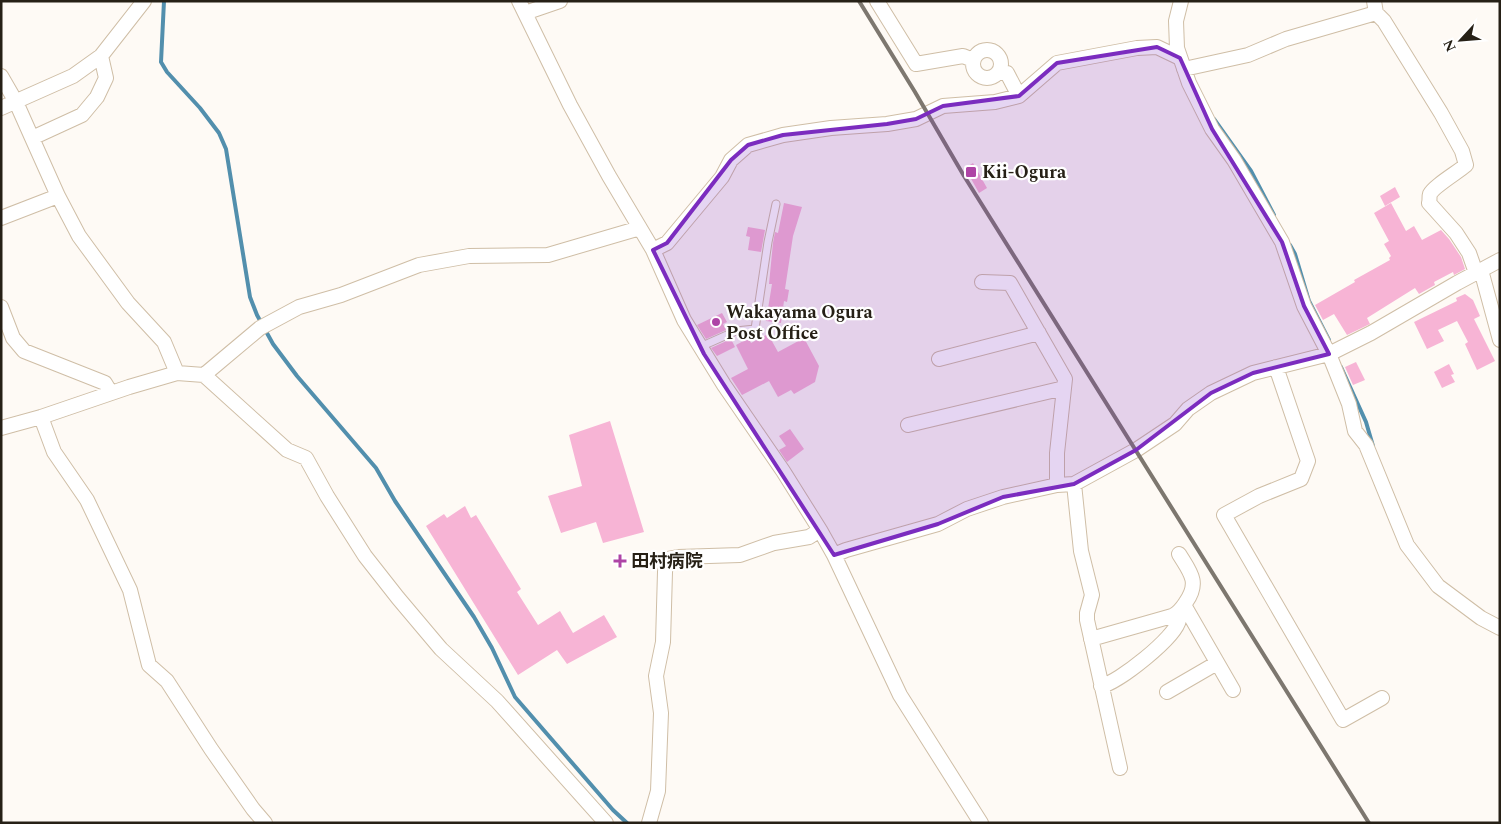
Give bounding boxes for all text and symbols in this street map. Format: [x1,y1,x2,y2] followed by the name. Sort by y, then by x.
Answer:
[1436,15,1486,65] north arrow
[1438,36,1462,55] text: N
[982,159,1067,186] place label: Kii-Ogura
[964,165,978,179] marker: Kii-Ogura
[726,299,873,347] place label: Wakayama Ogura Post Office
[710,316,722,328] marker: Wakayama Ogura Post Office
[631,548,703,575] place label: 田村病院
[613,554,627,568] marker: 田村病院

